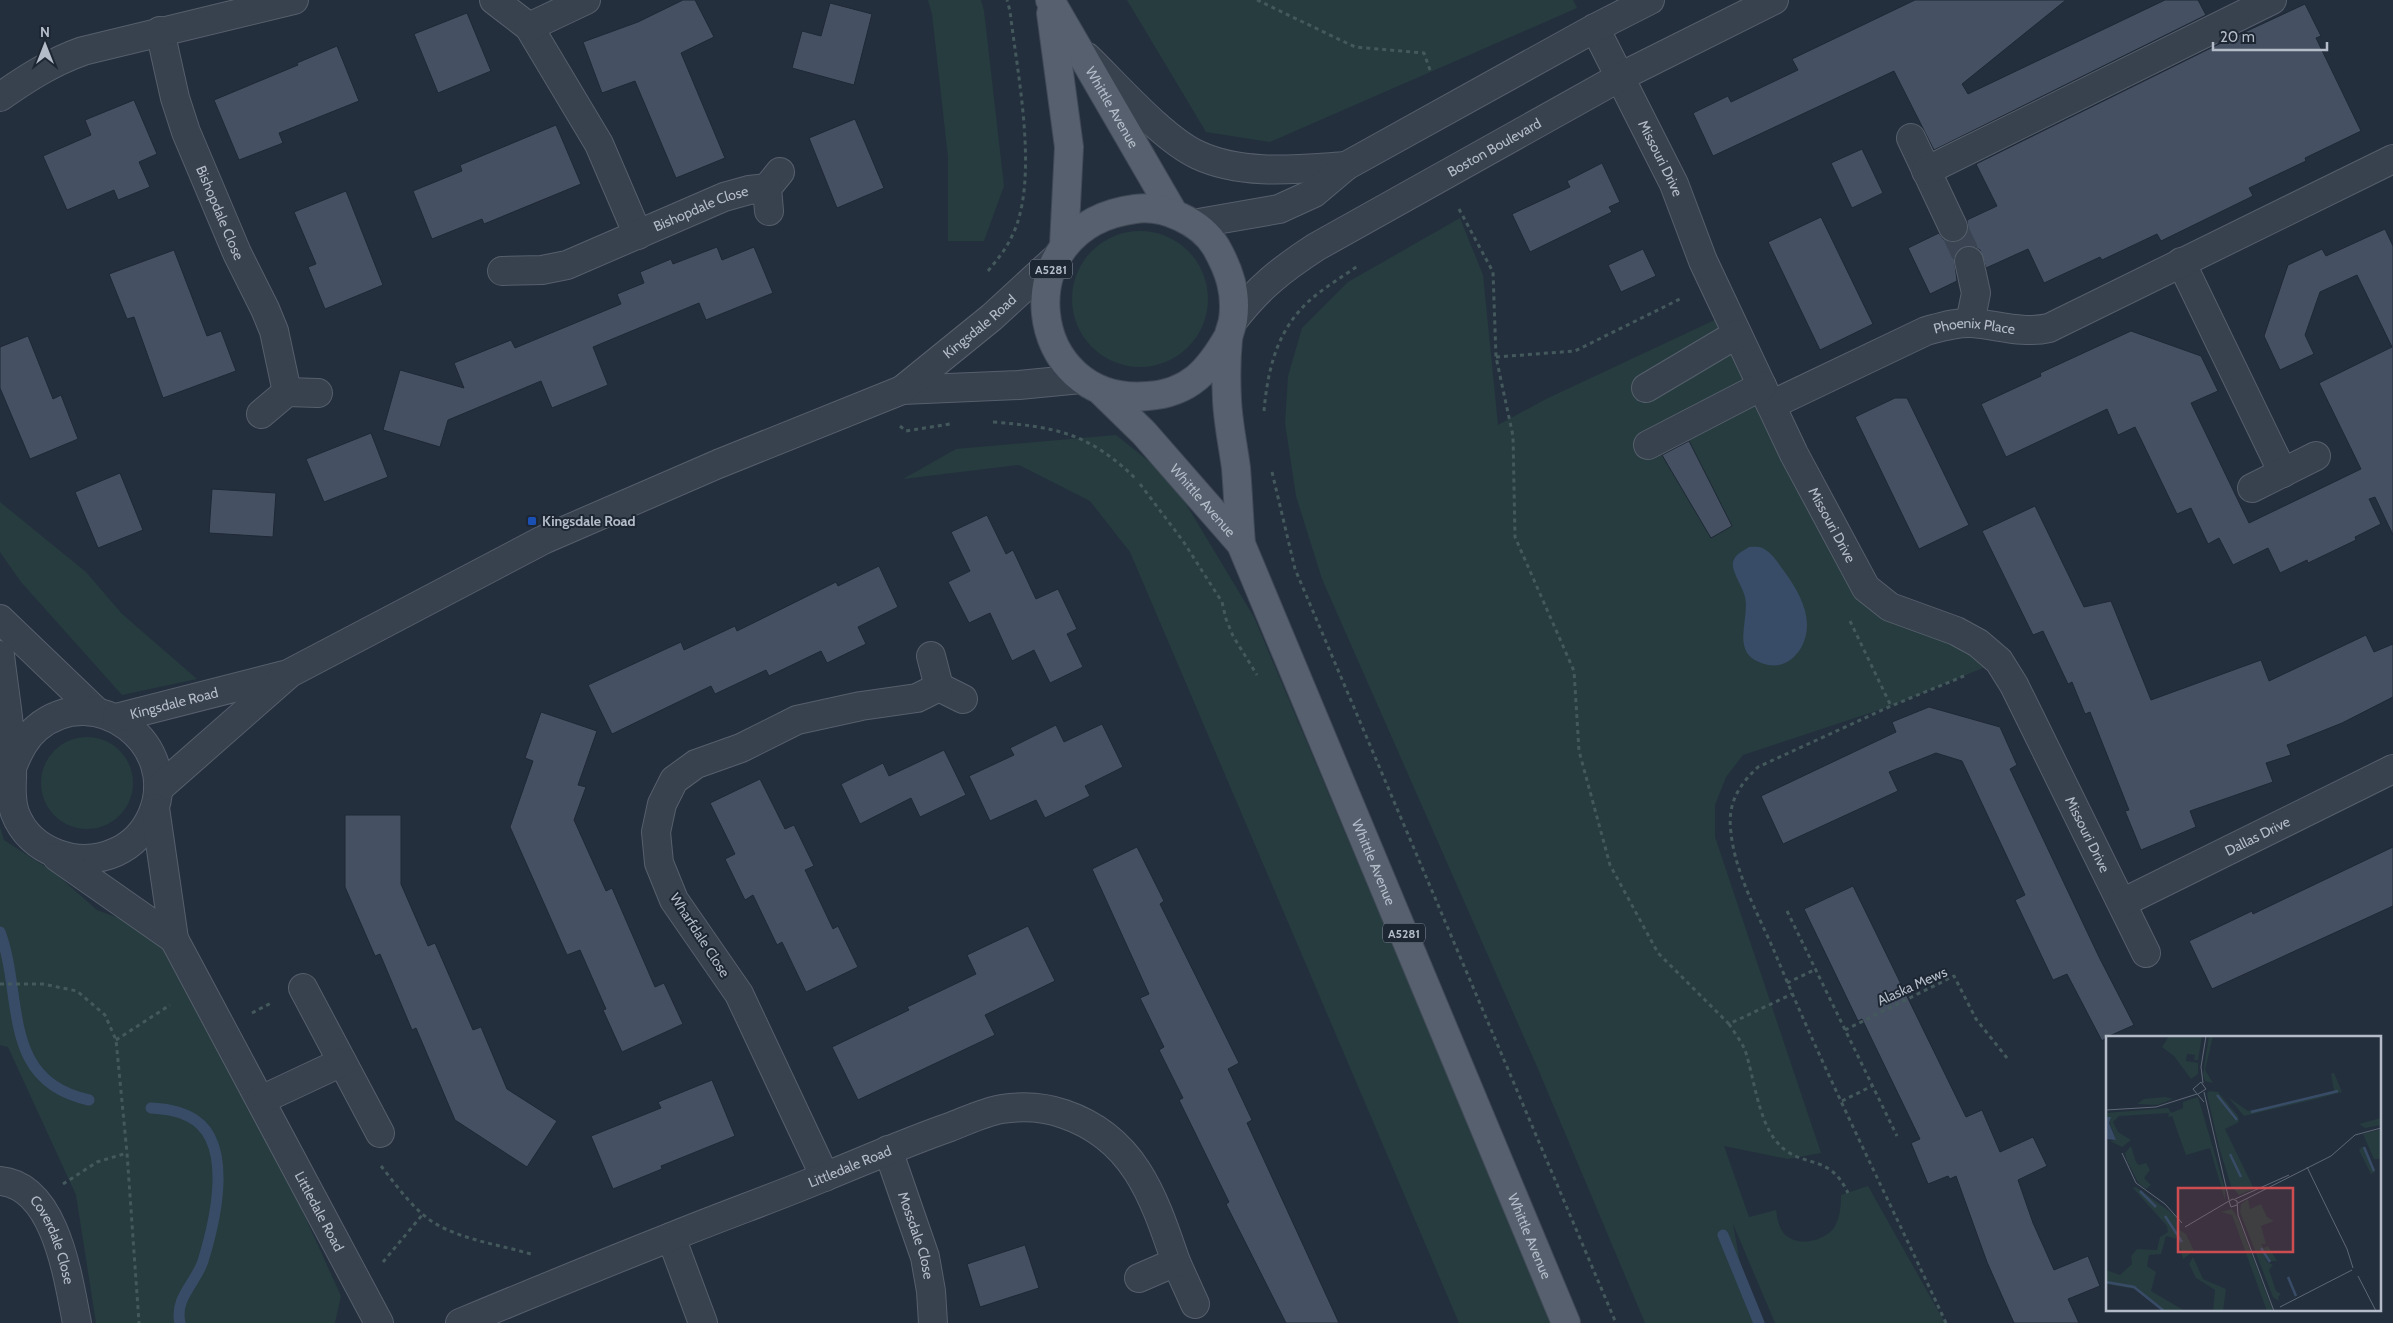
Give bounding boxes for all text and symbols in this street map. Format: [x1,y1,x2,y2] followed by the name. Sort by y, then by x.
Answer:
[20,20,70,70] north arrow
[2213,20,2327,52] scale bar
[40,23,50,41] text: N
[2220,28,2255,46] text: 20 m
[1082,63,1143,151] street label: Whittle Avenue
[1444,114,1544,181] street label: Boston Boulevard
[1634,117,1687,199] street label: Missouri Drive
[192,163,248,263] street label: Bishopdale Close
[651,182,750,235] street label: Bishopdale Close
[1030,260,1072,278] road number: A5281
[939,290,1020,362] street label: Kingsdale Road
[1931,314,2016,338] street label: Phoenix Place
[1166,460,1240,541] street label: Whittle Avenue
[1805,484,1860,566] street label: Missouri Drive
[542,512,636,530] place label: Kingsdale Road
[526,515,538,527] marker: Kingsdale Road
[128,683,220,723] street label: Kingsdale Road
[2061,793,2114,876] street label: Missouri Drive
[2222,812,2293,860] street label: Dallas Drive
[1348,817,1400,908] street label: Whittle Avenue
[666,889,734,981] street label: Wharfdale Close
[1383,924,1425,942] road number: A5281
[1874,962,1950,1009] street label: Alaska Mews
[2106,1036,2380,1310] inset map
[806,1141,894,1192] street label: Littledale Road
[291,1168,348,1254] street label: Littledale Road
[894,1189,938,1281] street label: Mossdale Close
[26,1191,78,1286] street label: Coverdale Close
[1504,1191,1556,1282] street label: Whittle Avenue

